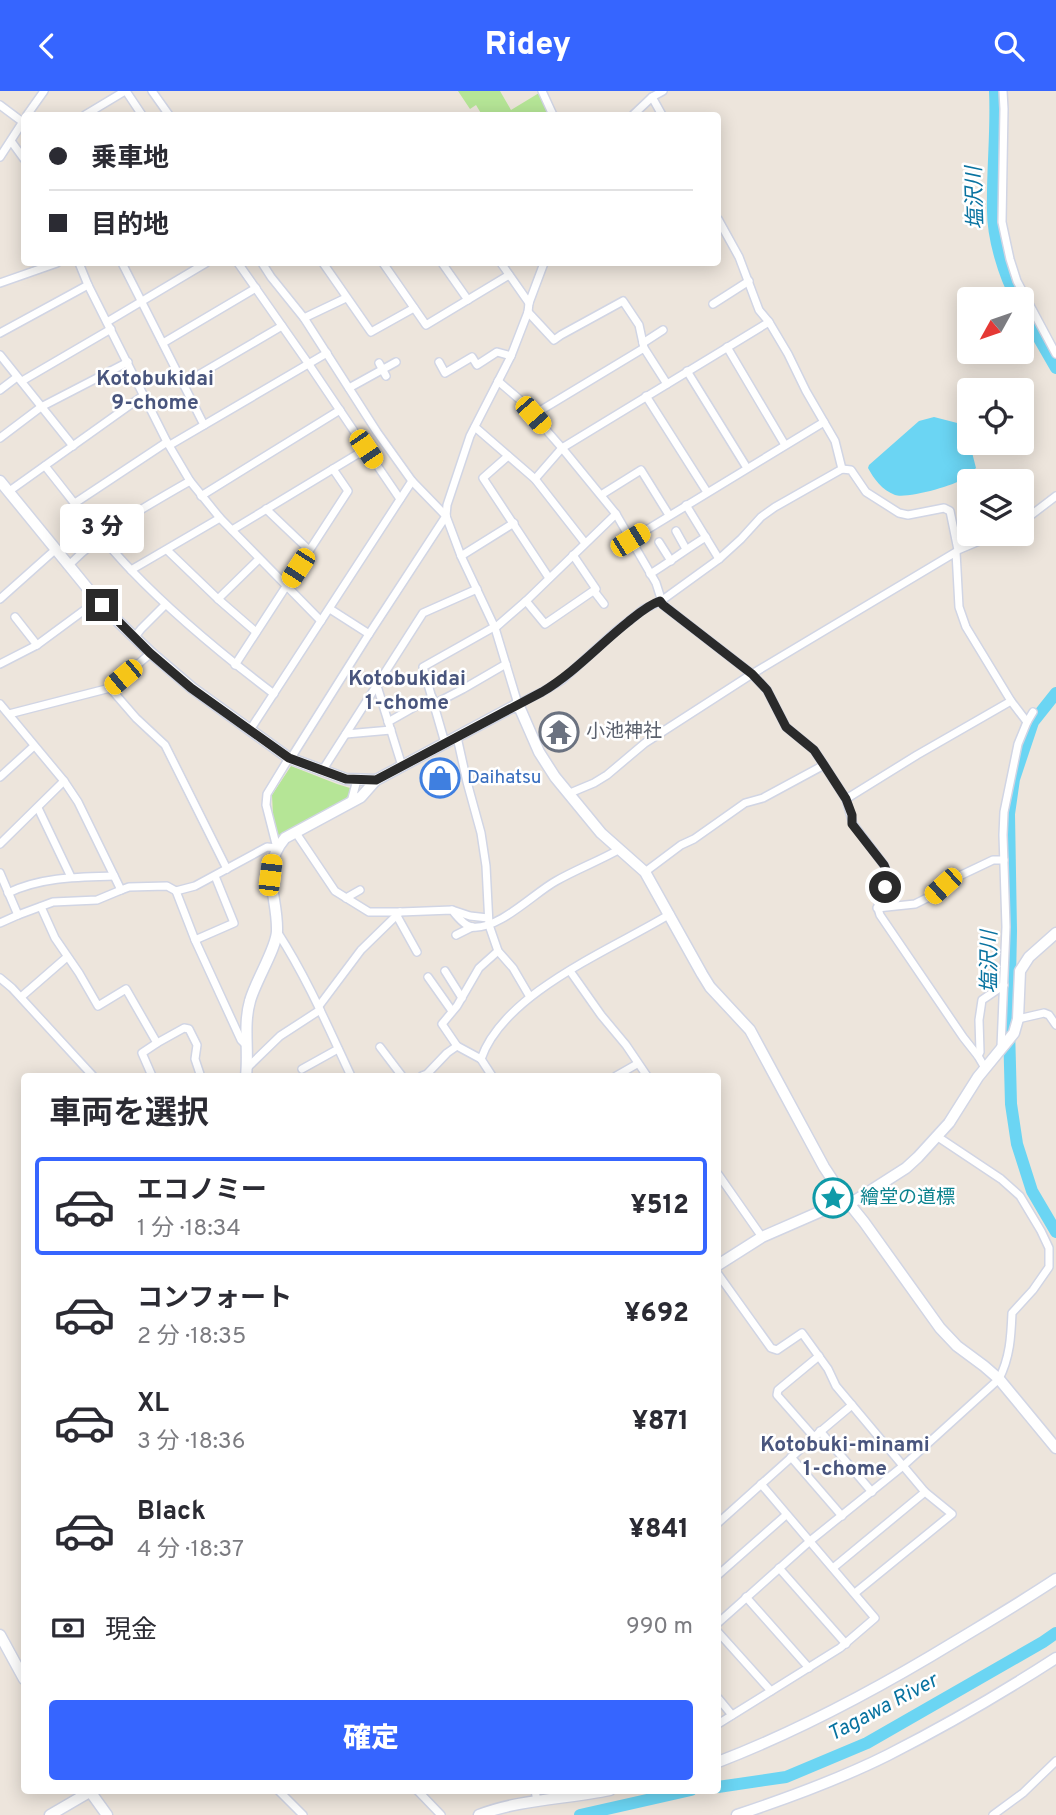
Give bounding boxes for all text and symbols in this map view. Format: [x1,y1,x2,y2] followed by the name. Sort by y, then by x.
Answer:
[485,26,571,66] text: Ridey
[28,27,66,65] icon: back
[990,27,1028,65] icon: search
[91,143,169,176] text: 乗車地
[961,164,991,230] water label: 塩沢川
[91,210,169,243] text: 目的地
[957,287,1034,364] north arrow
[957,287,1034,546] map controls
[96,366,214,417] district label: Kotobukidai 9-chome
[957,378,1034,455] button: locate
[512,392,555,438] car
[346,426,387,472] car
[957,469,1034,546] button: layers
[60,503,144,553] callout: 3 分
[81,514,123,543] text: 3 分
[607,520,654,560] car
[278,545,319,591] car
[86,589,118,621] route end
[101,655,146,699] car
[348,666,466,717] district label: Kotobukidai 1-chome
[538,711,580,753] temple icon: 小池神社
[586,720,662,744] place label: 小池神社
[419,757,461,799] shop icon: Daihatsu
[467,766,541,790] place label: Daihatsu
[258,853,283,897] car
[921,864,966,908] car
[869,871,901,903] route start
[977,929,1004,994] water label: 塩沢川
[49,1095,209,1135] text: 車両を選択
[53,1175,116,1238] icon: car
[137,1175,267,1208] text: エコノミー
[812,1177,854,1219] place icon: 繪堂の道標
[860,1186,955,1210] place label: 繪堂の道標
[631,1190,689,1223] text: ¥512
[137,1215,241,1244] text: 1 分 · 18:34
[53,1283,116,1346] icon: car
[137,1283,292,1316] text: コンフォート
[624,1298,689,1331] text: ¥692
[137,1323,246,1352] text: 2 分 · 18:35
[137,1388,169,1421] text: XL
[53,1391,116,1454] icon: car
[632,1406,689,1439] text: ¥871
[137,1428,245,1457] text: 3 分 · 18:36
[760,1432,930,1483] district label: Kotobuki-minami 1-chome
[137,1496,206,1529] text: Black
[53,1499,116,1562] icon: car
[629,1514,689,1547] text: ¥841
[137,1536,244,1565] text: 4 分 · 18:37
[49,1609,87,1647] icon: cash
[626,1613,693,1642] text: 990 m
[105,1615,157,1648] text: 現金
[823,1667,944,1748] water label: Tagawa River
[49,1700,693,1780] button: 確定

